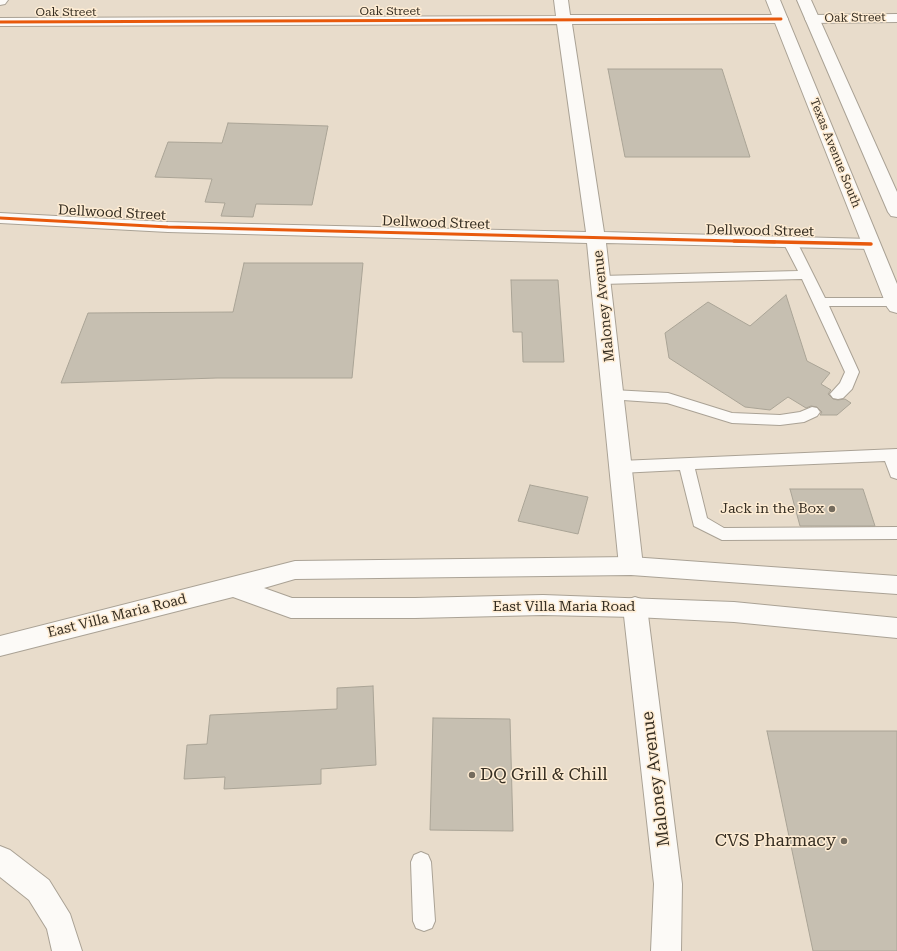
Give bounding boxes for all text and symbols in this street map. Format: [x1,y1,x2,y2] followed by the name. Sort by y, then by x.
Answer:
[359,4,421,18] street label: Oak Street
[35,5,97,19] street label: Oak Street
[824,10,886,26] street label: Oak Street
[806,96,864,210] street label: Texas Avenue South
[58,202,166,224] street label: Dellwood Street
[382,213,490,233] street label: Dellwood Street
[706,222,814,240] street label: Dellwood Street
[590,249,618,363] street label: Maloney Avenue
[720,501,824,517] place label: Jack in the Box
[827,504,837,514] marker: Jack in the Box
[46,591,188,641] street label: East Villa Maria Road
[493,599,635,615] street label: East Villa Maria Road
[638,710,674,848] street label: Maloney Avenue
[480,765,607,785] place label: DQ Grill & Chill
[467,770,477,780] marker: DQ Grill & Chill
[715,831,836,851] place label: CVS Pharmacy
[839,836,849,846] marker: CVS Pharmacy

